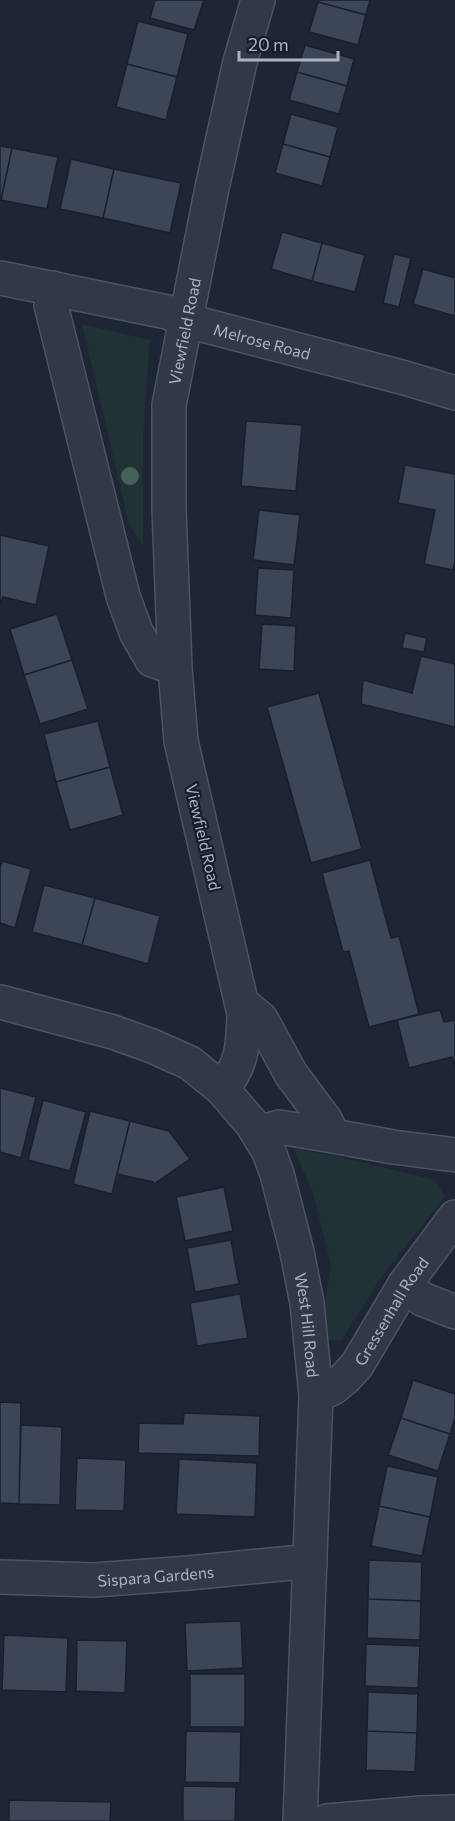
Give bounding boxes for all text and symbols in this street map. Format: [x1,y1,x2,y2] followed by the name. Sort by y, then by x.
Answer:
[239,24,338,62] scale bar
[248,33,289,55] text: 20 m
[164,276,204,386] street label: Viewfield Road
[212,319,313,362] street label: Melrose Road
[183,782,225,892] street label: Viewfield Road
[350,1253,432,1368] street label: Gressenhall Road
[292,1271,324,1378] street label: West Hill Road
[97,1561,215,1589] street label: Sispara Gardens

